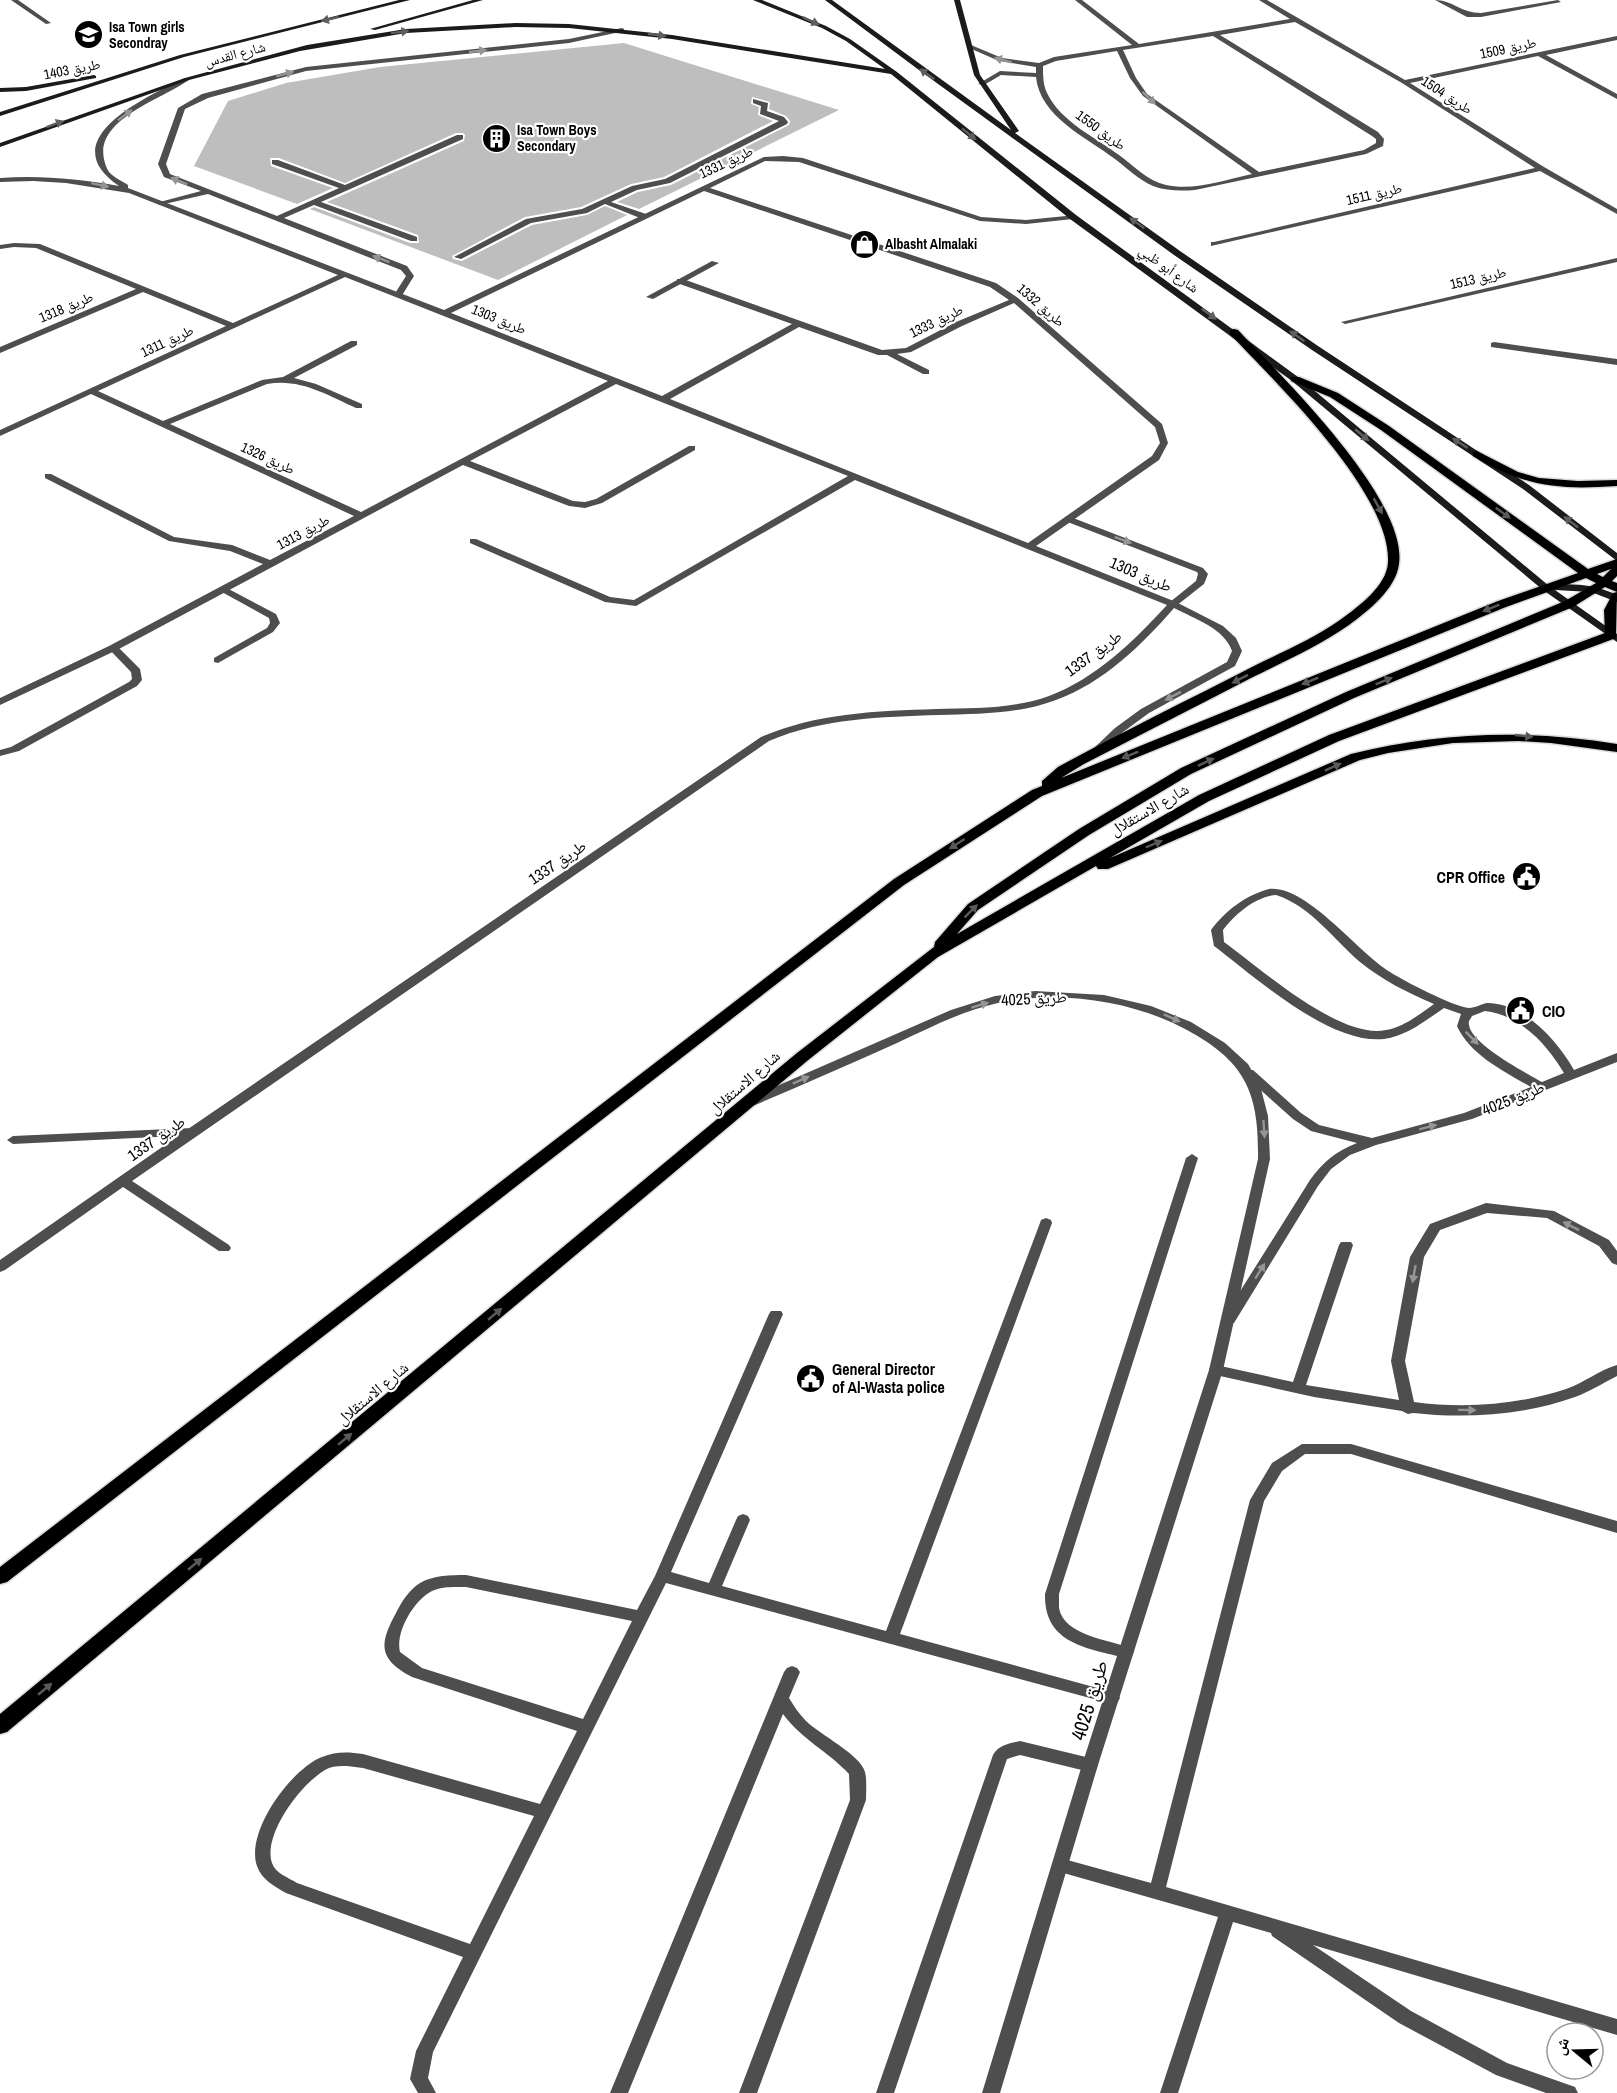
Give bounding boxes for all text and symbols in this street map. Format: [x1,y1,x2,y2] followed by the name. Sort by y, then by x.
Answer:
[321,15,339,25] one-way arrow
[803,16,820,25] one-way arrow
[109,18,185,52] place label: Isa Town girls Secondray
[72,19,104,51] school or university icon: Isa Town girls Secondray
[391,27,410,37] one-way arrow
[648,30,667,39] one-way arrow
[1478,33,1538,64] street label: طريق 1509
[203,37,268,72] street label: شارع القدس
[469,46,488,55] one-way arrow
[42,55,102,84] street label: طريق 1403
[994,55,1012,65] one-way arrow
[920,68,936,80] one-way arrow
[276,69,294,78] one-way arrow
[1417,72,1476,119] street label: طريق 1504
[1142,90,1156,104] one-way arrow
[1072,106,1130,155] street label: طريق 1550
[118,110,133,122] one-way arrow
[46,119,64,129] one-way arrow
[517,121,597,155] place label: Isa Town Boys Secondary
[480,122,512,154] building icon: Isa Town Boys Secondary
[961,127,976,140] one-way arrow
[696,142,756,183] street label: طريق 1331
[170,176,188,185] one-way arrow
[1344,179,1404,210] street label: طريق 1511
[91,180,109,190] one-way arrow
[1130,218,1145,230] one-way arrow
[848,228,880,260] shop icon: Albasht Almalaki
[885,235,977,253] place label: Albasht Almalaki
[1134,241,1202,299] street label: شارع أبو ظبي
[372,253,390,263] one-way arrow
[1448,263,1508,294] street label: طريق 1513
[1013,279,1069,331] street label: طريق 1332
[36,287,96,327] street label: طريق 1318
[469,300,529,339] street label: طريق 1303
[906,300,966,343] street label: طريق 1333
[1200,308,1216,320] one-way arrow
[138,321,197,362] street label: طريق 1311
[1289,330,1305,342] one-way arrow
[1354,428,1369,441] one-way arrow
[1452,437,1468,449] one-way arrow
[238,438,298,479] street label: طريق 1326
[1372,498,1383,514] one-way arrow
[1494,507,1510,519] one-way arrow
[273,511,333,554] street label: طريق 1313
[1564,517,1579,529] one-way arrow
[1114,535,1132,545] one-way arrow
[1106,551,1176,597] street label: طريق 1303
[1482,604,1500,613] one-way arrow
[1060,625,1126,681] street label: طريق 1337
[1231,673,1249,683] one-way arrow
[1301,676,1319,686] one-way arrow
[1375,676,1393,685] one-way arrow
[1164,692,1181,701] one-way arrow
[1515,731,1534,741] one-way arrow
[1120,750,1138,760] one-way arrow
[1198,757,1215,766] one-way arrow
[1325,762,1343,772] one-way arrow
[1105,777,1193,841] street label: شارع الاستقلال
[524,835,590,889] street label: طريق 1337
[949,838,965,849] one-way arrow
[1145,839,1163,848] one-way arrow
[1510,861,1542,893] public building icon: CPR Office
[1436,866,1505,888] place label: CPR Office
[964,904,978,918] one-way arrow
[1001,985,1067,1011] street label: طريق 4025
[1505,995,1537,1027] public building icon: CIO
[971,999,989,1009] one-way arrow
[1542,1000,1565,1022] place label: CIO
[1163,1013,1180,1022] one-way arrow
[1465,1031,1479,1046] one-way arrow
[704,1045,784,1119] street label: شارع الاستقلال
[792,1076,809,1085] one-way arrow
[1478,1076,1548,1120] street label: طريق 4025
[123,1110,189,1166] street label: طريق 1337
[1259,1120,1269,1139] one-way arrow
[1420,1122,1438,1131] one-way arrow
[1563,1221,1580,1231] one-way arrow
[1254,1263,1265,1279] one-way arrow
[1409,1265,1418,1284] one-way arrow
[487,1308,503,1321] one-way arrow
[331,1356,413,1430] street label: شارع الاستقلال
[832,1358,945,1398] place label: General Director of Al-Wasta police
[795,1362,827,1394] public building icon: General Director of Al-Wasta police
[1457,1405,1476,1415] one-way arrow
[337,1433,352,1446] one-way arrow
[187,1558,202,1571] one-way arrow
[1064,1657,1114,1743] street label: طريق 4025
[37,1682,53,1695] one-way arrow
[1545,2021,1605,2081] north arrow
[1548,2034,1574,2058] text: ش

